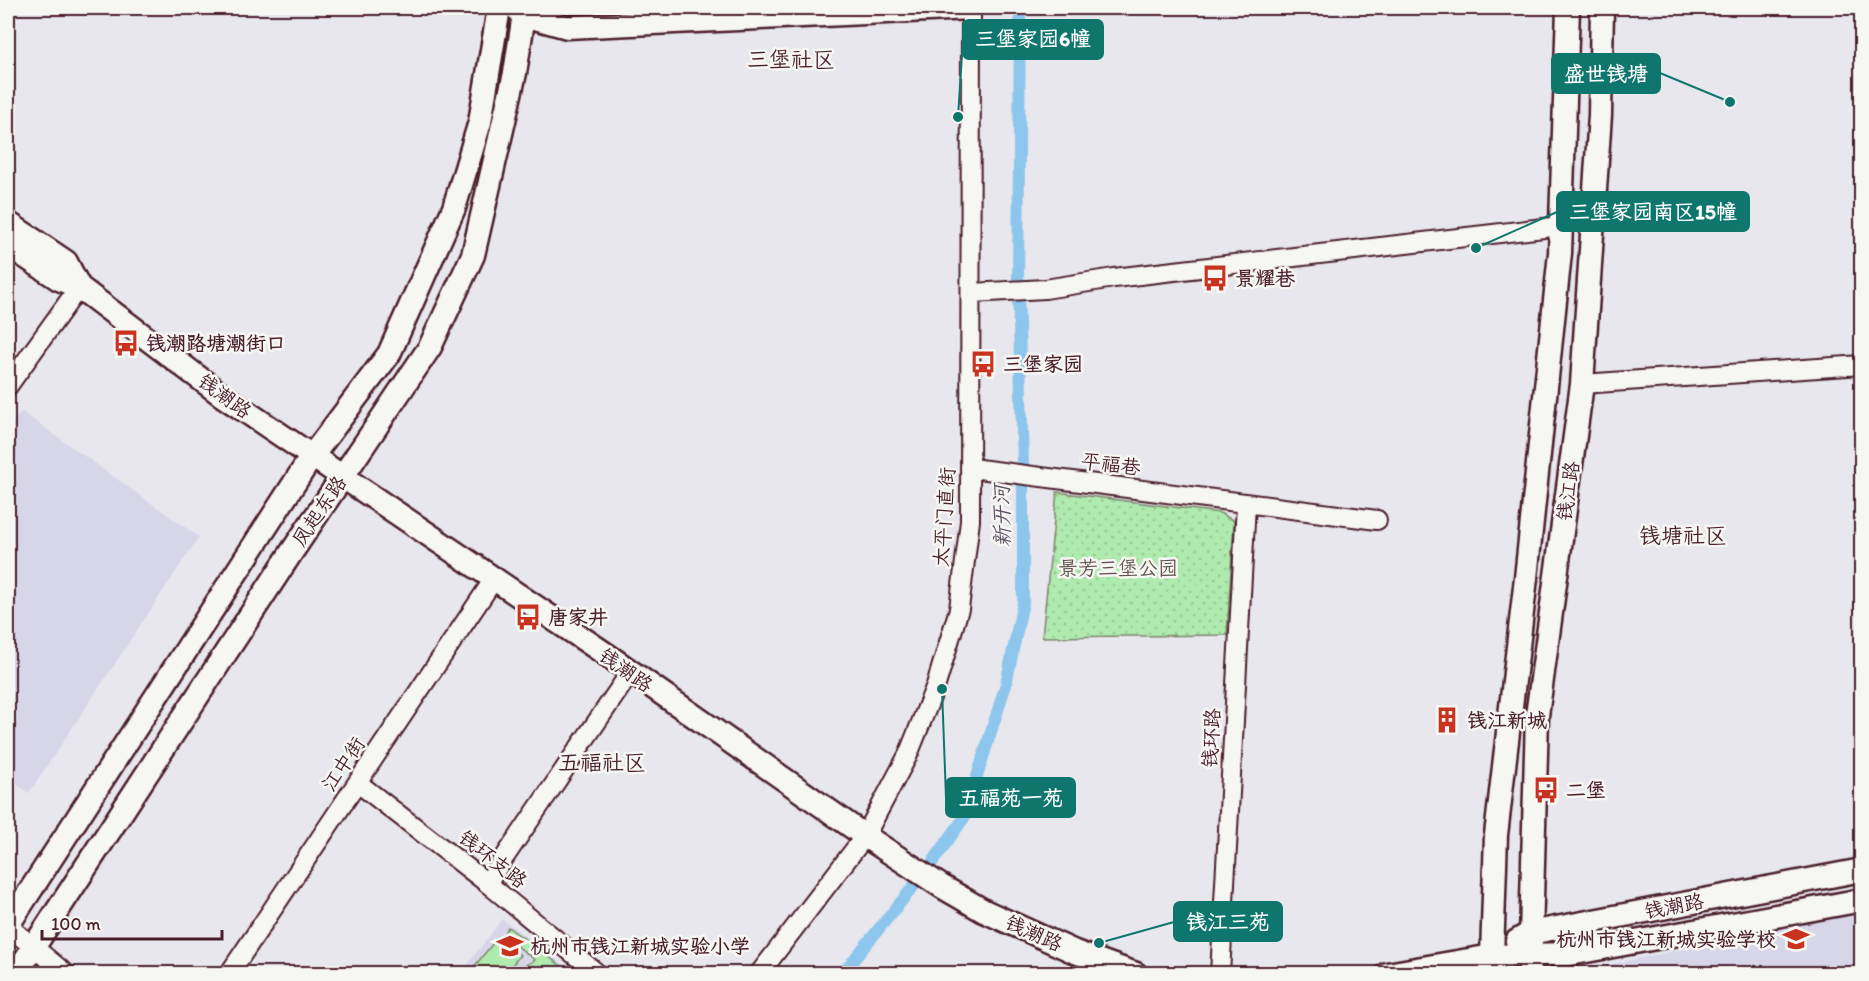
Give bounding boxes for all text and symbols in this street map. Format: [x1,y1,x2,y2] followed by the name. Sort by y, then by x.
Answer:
[963,20,1103,59] callout: 三堡家园6幢
[975,26,1091,51] text: 三堡家园6幢
[747,46,835,73] district label: 三堡社区
[1552,54,1660,93] callout: 盛世钱塘
[1564,61,1648,86] text: 盛世钱塘
[1557,192,1749,231] callout: 三堡家园南区15幢
[1569,199,1737,224] text: 三堡家园南区15幢
[1200,263,1230,293] bus stop icon: 景耀巷
[1235,266,1296,290] place label: 景耀巷
[111,328,141,358] bus stop icon: 钱潮路塘潮街口
[146,331,286,355] place label: 钱潮路塘潮街口
[968,349,998,379] bus stop icon: 三堡家园
[1003,352,1083,376] place label: 三堡家园
[194,369,257,424] street label: 钱潮路
[1080,448,1143,480] street label: 平福巷
[1552,459,1584,522] street label: 钱江路
[929,466,959,568] street label: 太平门直街
[287,470,352,551] street label: 凤起东路
[988,481,1015,548] water label: 新开河
[1639,522,1727,549] district label: 钱塘社区
[1058,556,1178,580] park label: 景芳三堡公园
[513,602,543,632] bus stop icon: 唐家井
[548,605,608,629] place label: 唐家井
[595,643,658,698] street label: 钱潮路
[1432,705,1462,735] building icon: 钱江新城
[1197,706,1225,769] street label: 钱环路
[1467,708,1547,732] place label: 钱江新城
[316,732,370,796] street label: 江中街
[558,749,646,776] district label: 五福社区
[1531,775,1561,805] bus stop icon: 二堡
[946,778,1075,817] callout: 五福苑一苑
[1566,778,1606,802] place label: 二堡
[959,785,1064,810] text: 五福苑一苑
[454,825,533,894] street label: 钱环支路
[1642,888,1707,924] street label: 钱潮路
[1174,902,1282,941] callout: 钱江三苑
[42,903,222,941] scale bar
[1186,909,1270,934] text: 钱江三苑
[1002,910,1067,957] street label: 钱潮路
[51,913,101,935] text: 100 m
[1781,924,1811,954] school or university icon: 杭州市钱江新城实验学校
[1556,927,1776,951] place label: 杭州市钱江新城实验学校
[495,931,525,961] school or university icon: 杭州市钱江新城实验小学
[530,934,750,958] place label: 杭州市钱江新城实验小学

